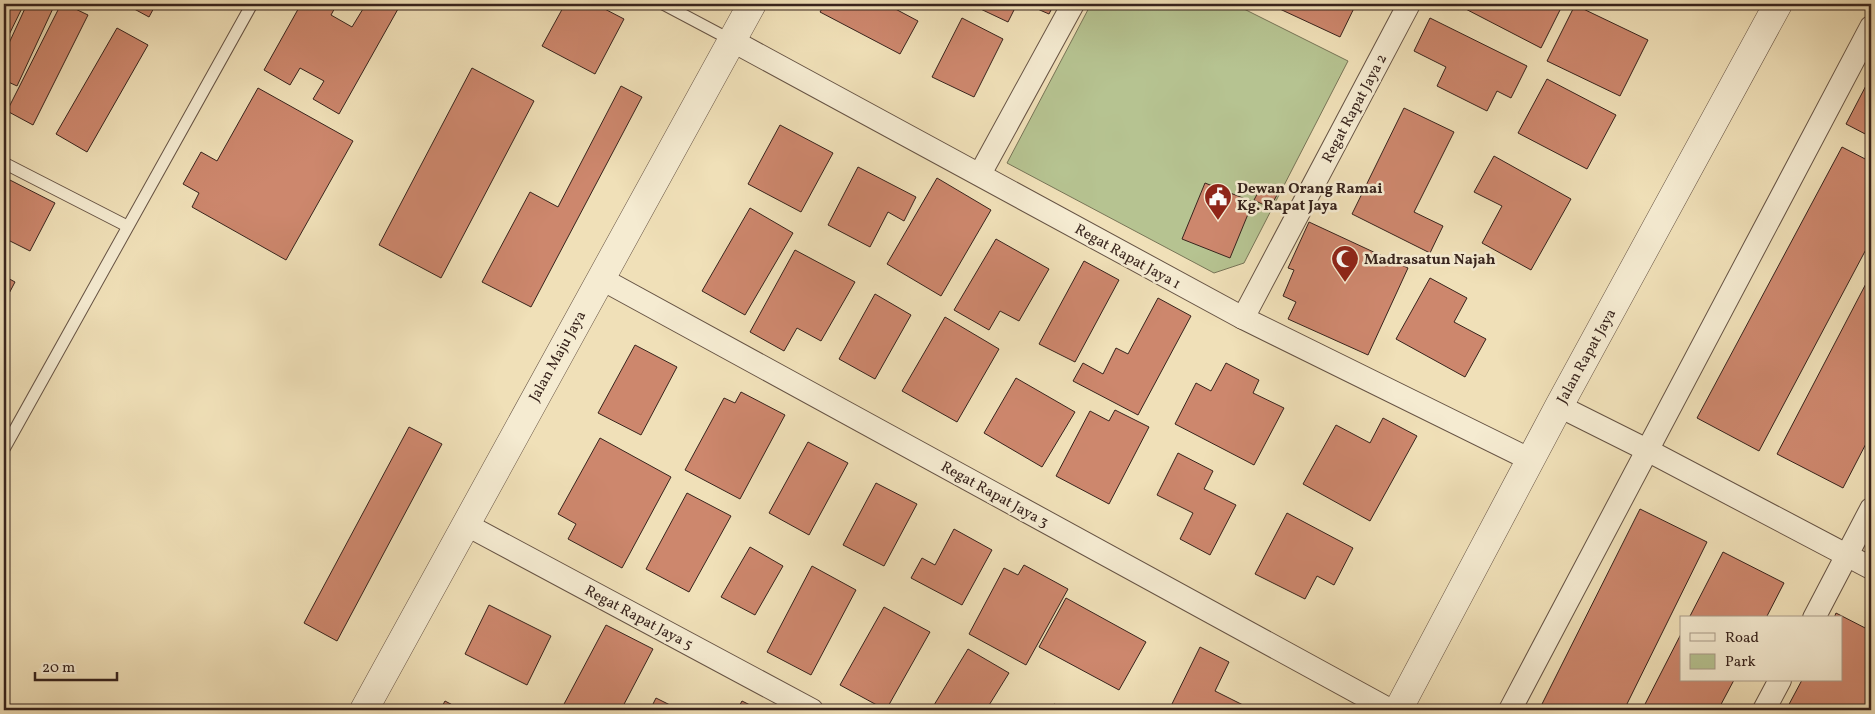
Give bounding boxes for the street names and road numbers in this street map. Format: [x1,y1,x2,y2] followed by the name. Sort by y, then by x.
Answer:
[1318,50,1393,167] street label: Regat Rapat Jaya 2
[1070,219,1184,295] street label: Regat Rapat Jaya 1
[1553,305,1622,408] street label: Jalan Rapat Jaya
[525,307,592,406] street label: Jalan Maju Jaya
[937,457,1052,534] street label: Regat Rapat Jaya 3
[580,581,696,656] street label: Regat Rapat Jaya 5

